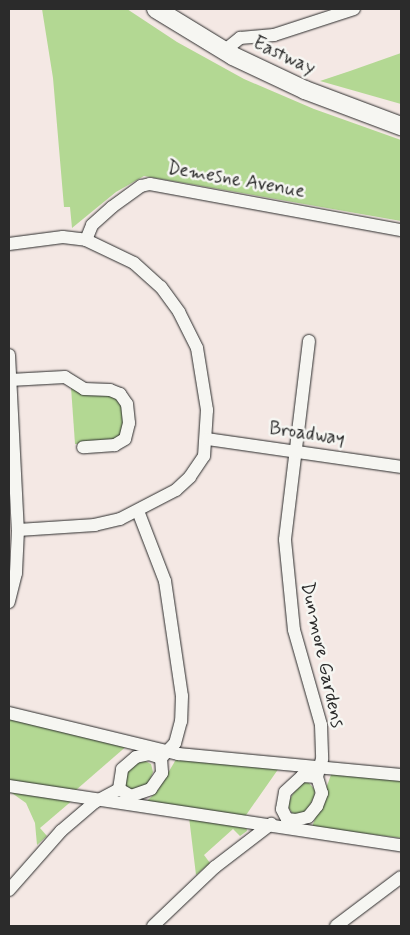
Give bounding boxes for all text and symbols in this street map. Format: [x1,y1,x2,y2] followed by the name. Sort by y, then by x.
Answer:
[249,32,319,80] street label: Eastway
[165,157,307,203] street label: Demesne Avenue
[268,417,346,451] street label: Broadway
[296,580,348,730] street label: Dunmore Gardens

